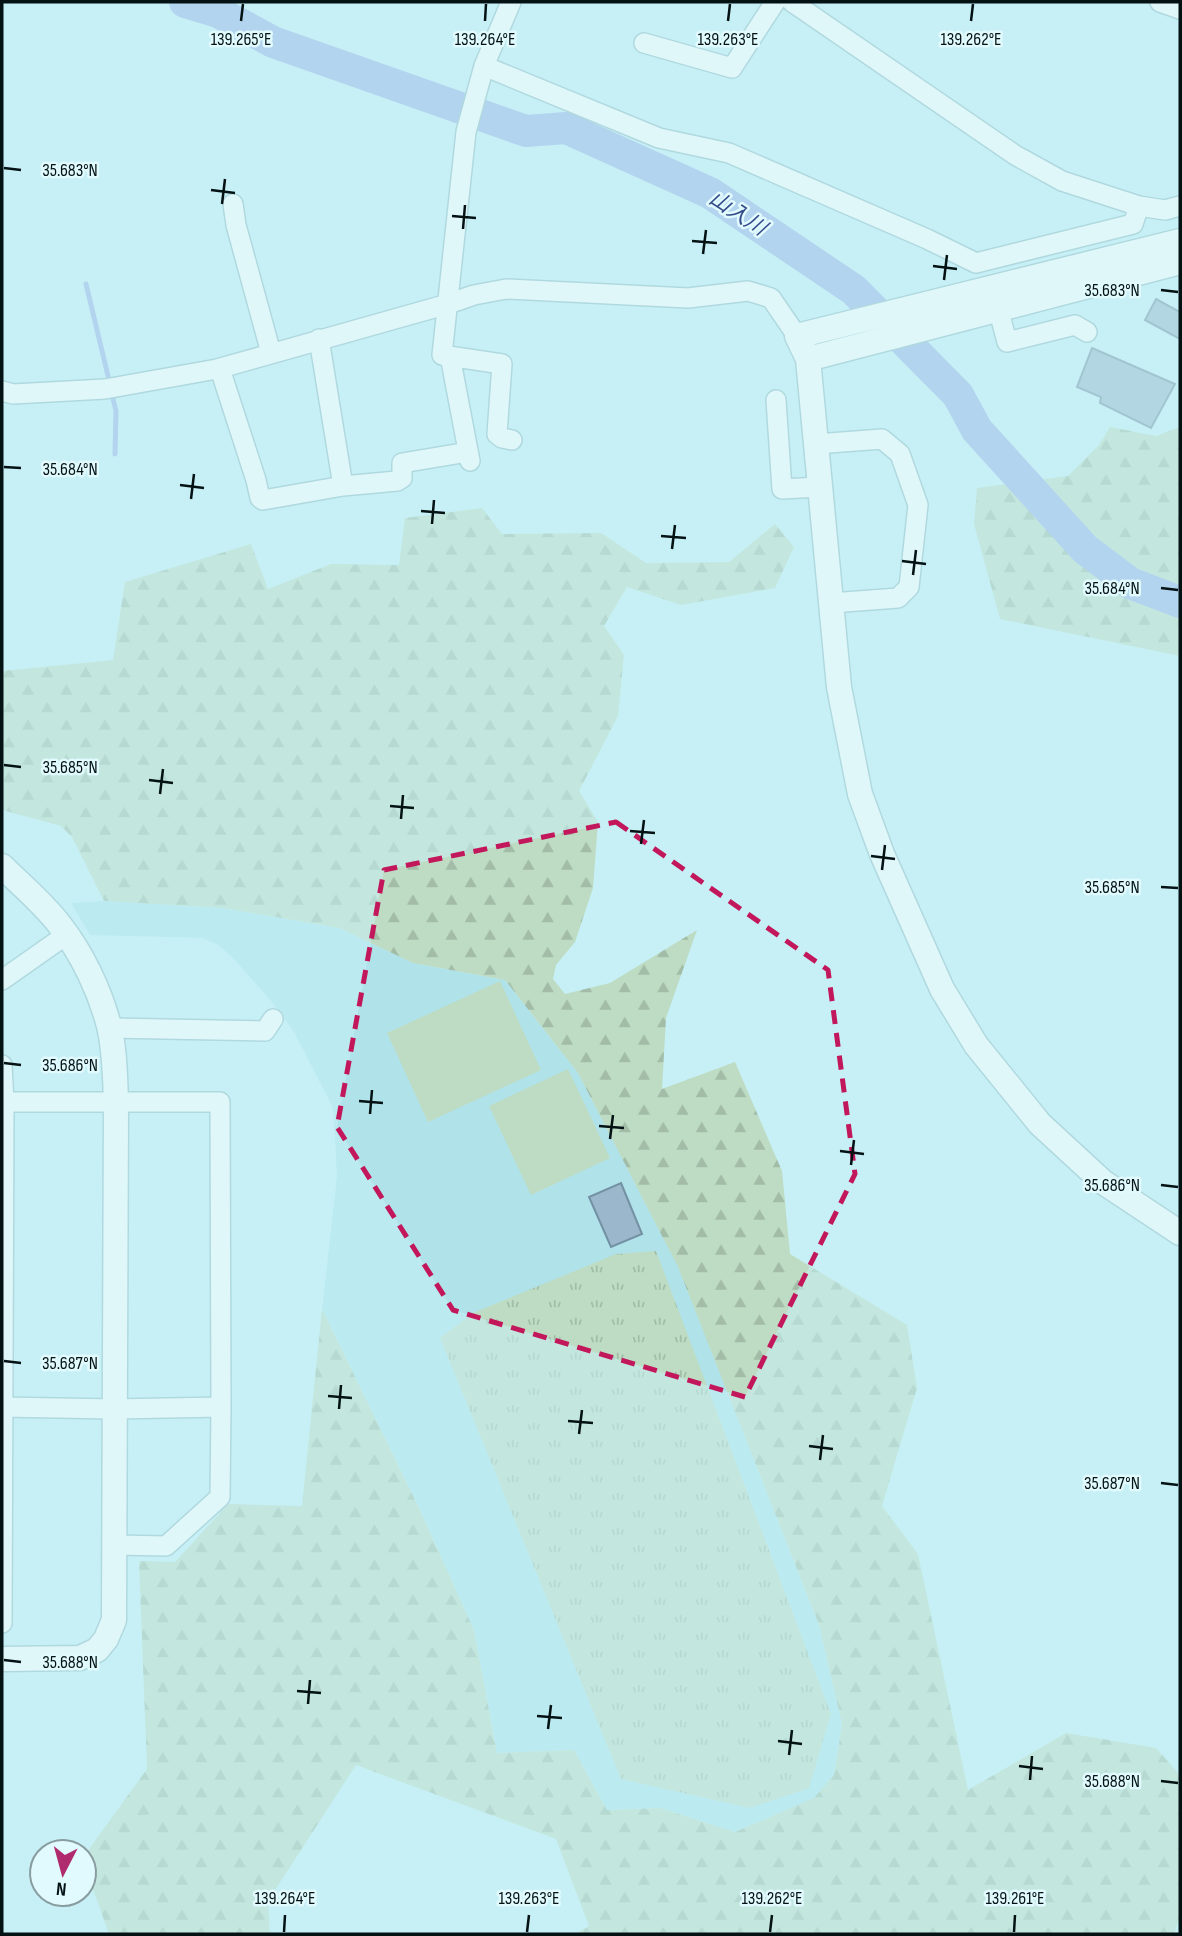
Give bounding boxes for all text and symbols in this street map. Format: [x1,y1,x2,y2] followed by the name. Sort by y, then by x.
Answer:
[211,29,271,50] text: 139.265°E
[455,29,515,50] text: 139.264°E
[697,29,759,50] text: 139.263°E
[940,29,1002,50] text: 139.262°E
[42,160,98,181] text: 35.683°N
[705,186,773,242] water label: 山入川
[1084,280,1140,301] text: 35.683°N
[42,459,98,480] text: 35.684°N
[1084,578,1140,599] text: 35.684°N
[42,757,98,778] text: 35.685°N
[1084,877,1140,898] text: 35.685°N
[42,1055,98,1076] text: 35.686°N
[1084,1175,1140,1196] text: 35.686°N
[42,1353,98,1374] text: 35.687°N
[1084,1473,1140,1494] text: 35.687°N
[42,1652,98,1673] text: 35.688°N
[1084,1771,1140,1792] text: 35.688°N
[28,1838,98,1908] north arrow
[55,1876,68,1900] text: N
[255,1888,315,1909] text: 139.264°E
[498,1888,560,1909] text: 139.263°E
[741,1888,803,1909] text: 139.262°E
[986,1888,1044,1909] text: 139.261°E

